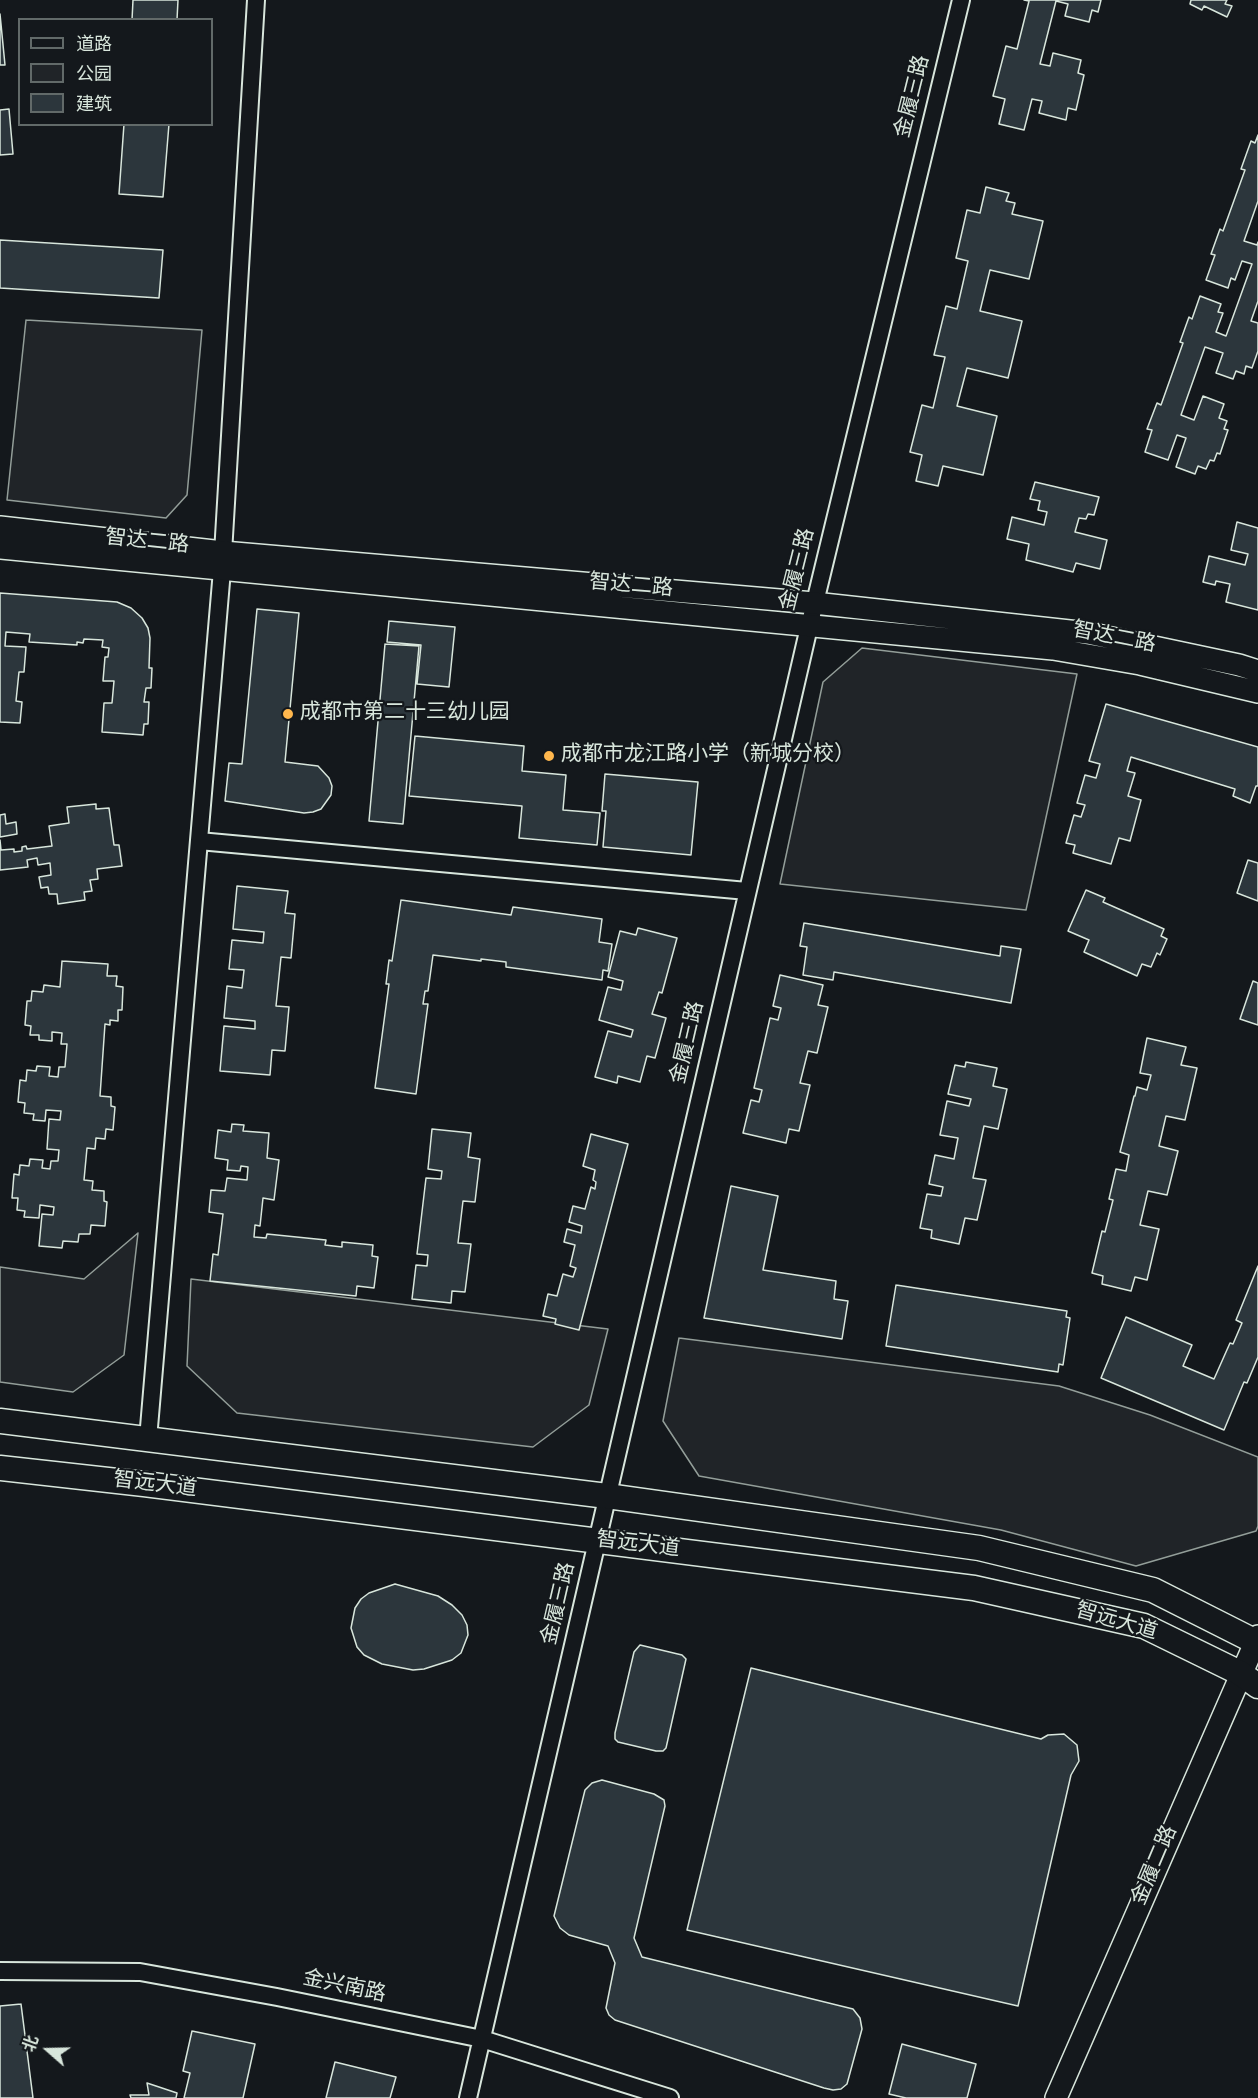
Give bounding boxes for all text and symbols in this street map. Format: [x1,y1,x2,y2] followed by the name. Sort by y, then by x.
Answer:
[18,18,213,126] legend
[76,31,112,58] text: 道路
[892,53,936,141] street label: 金履三路
[76,61,112,88] text: 公园
[76,91,112,118] text: 建筑
[104,526,190,560] street label: 智达二路
[777,526,821,614] street label: 金履三路
[588,571,674,603] street label: 智达二路
[1070,619,1158,659] street label: 智达二路
[300,701,510,727] place label: 成都市第二十三幼儿园
[281,707,295,721] marker: 成都市第二十三幼儿园
[561,743,855,769] place label: 成都市龙江路小学（新城分校）
[542,749,556,763] marker: 成都市龙江路小学（新城分校）
[667,999,711,1087] street label: 金履三路
[112,1468,198,1504] street label: 智远大道
[595,1528,681,1564] street label: 智远大道
[538,1560,582,1648] street label: 金履三路
[1072,1599,1160,1647] street label: 智远大道
[1128,1822,1184,1910] street label: 金履二路
[300,1967,388,2009] street label: 金兴南路
[18,2020,78,2080] north arrow
[17,2032,45,2055] text: 北

